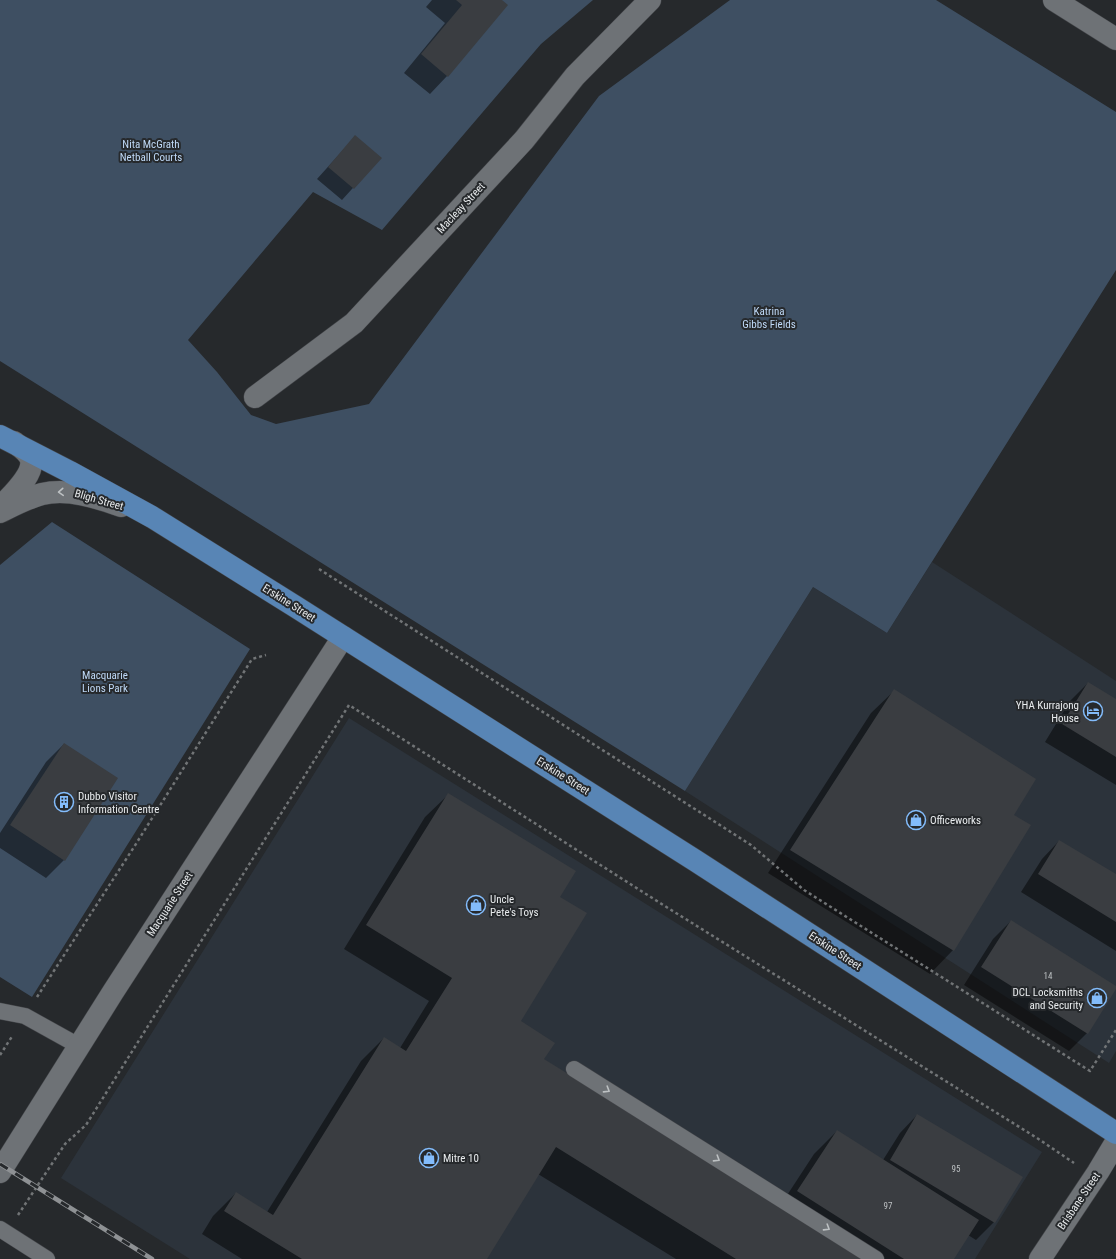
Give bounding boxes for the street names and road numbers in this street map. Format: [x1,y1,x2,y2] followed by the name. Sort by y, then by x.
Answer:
[434,180,488,236] street label: Macleay Street
[73,487,125,513] street label: Bligh Street
[260,582,318,624] street label: Erskine Street
[534,755,592,797] street label: Erskine Street
[144,869,196,939] street label: Macquarie Street
[806,929,864,973] street label: Erskine Street
[1055,1170,1103,1232] street label: Brisbane Street

